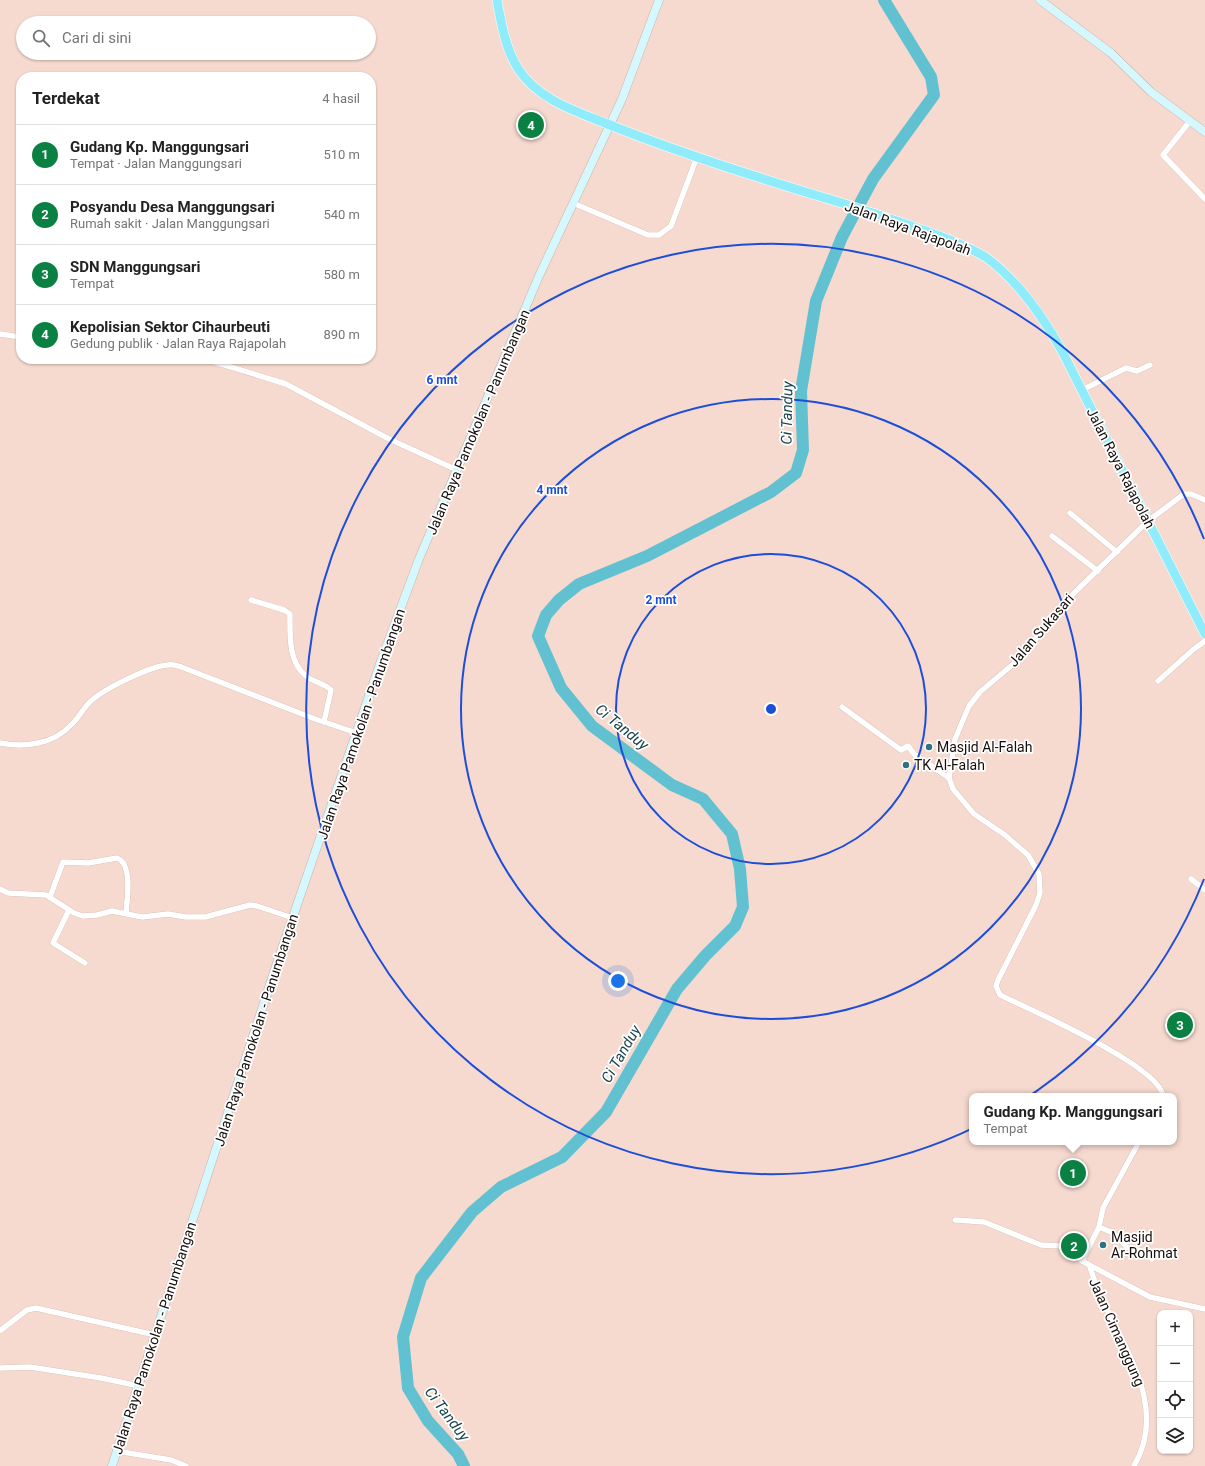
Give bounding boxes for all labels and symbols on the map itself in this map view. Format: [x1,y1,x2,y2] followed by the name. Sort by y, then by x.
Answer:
[518,110,544,140] pin: 4
[843,198,973,258] street label: Jalan Raya Rajapolah
[423,307,533,537] street label: Jalan Raya Pamokolan - Panumbangan
[426,373,458,387] text: 6 mnt
[777,380,797,445] water label: Ci Tanduy
[1084,405,1158,531] street label: Jalan Raya Rajapolah
[536,483,568,497] text: 4 mnt
[1005,590,1077,670] street label: Jalan Sukasari
[645,593,677,607] text: 2 mnt
[314,606,408,842] street label: Jalan Raya Pamokolan - Panumbangan
[592,700,653,755] water label: Ci Tanduy
[764,702,778,716] centre of rings
[937,739,1032,755] place label: Masjid Al-Falah
[924,742,934,752] marker: Masjid Al-Falah
[914,757,985,773] place label: TK Al-Falah
[901,760,911,770] marker: TK Al-Falah
[211,912,301,1148] street label: Jalan Raya Pamokolan - Panumbangan
[608,971,628,991] your location
[1167,1010,1193,1040] pin: 3
[597,1021,645,1086] water label: Ci Tanduy
[1060,1158,1086,1188] pin: 1
[109,1220,199,1456] street label: Jalan Raya Pamokolan - Panumbangan
[1111,1229,1178,1261] place label: Masjid Ar-Rohmat
[1061,1231,1087,1261] pin: 2
[1098,1240,1108,1250] marker: Masjid Ar-Rohmat
[1086,1275,1148,1389] street label: Jalan Cimanggung
[421,1383,474,1446] water label: Ci Tanduy

